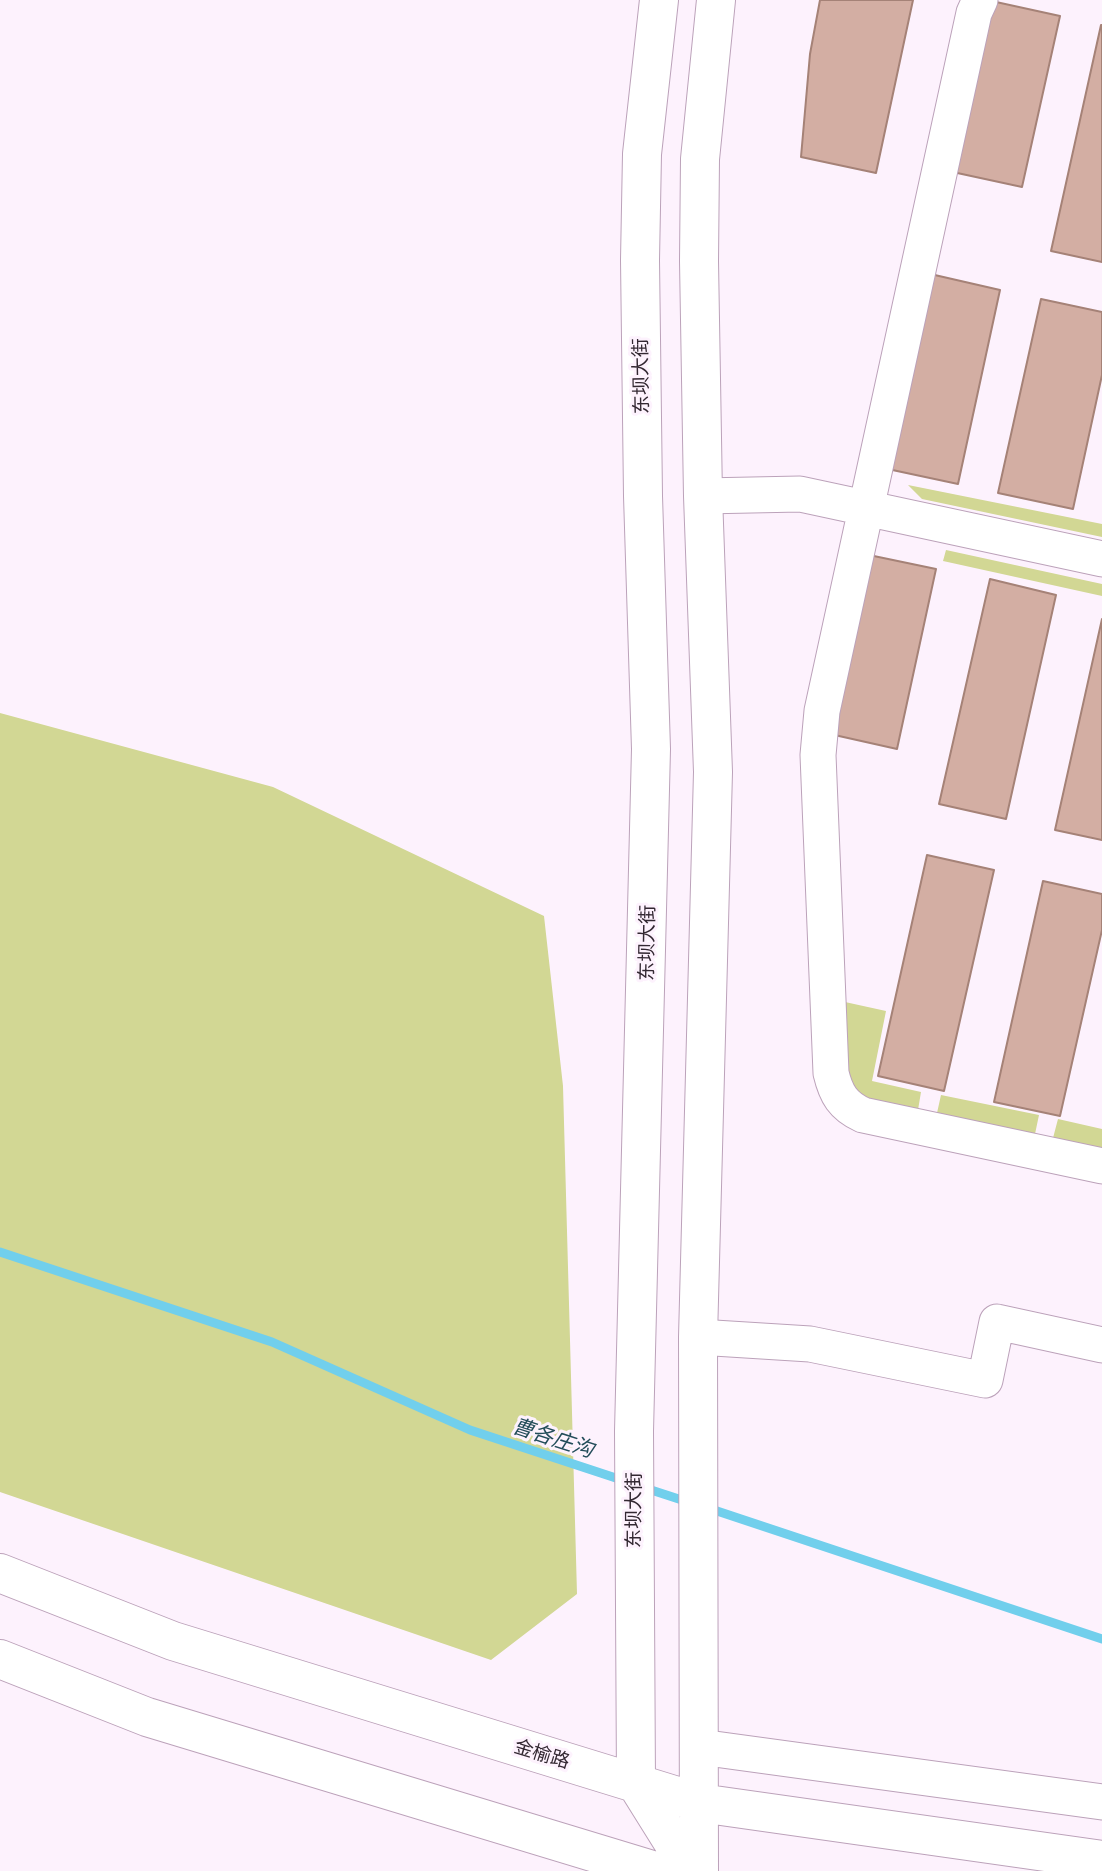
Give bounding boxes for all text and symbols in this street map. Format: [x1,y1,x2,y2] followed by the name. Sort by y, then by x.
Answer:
[629,338,653,414] street label: 东坝大街
[635,905,659,981] street label: 东坝大街
[509,1413,597,1463] water label: 曹各庄沟
[623,1472,645,1548] street label: 东坝大街
[511,1735,573,1773] street label: 金榆路

